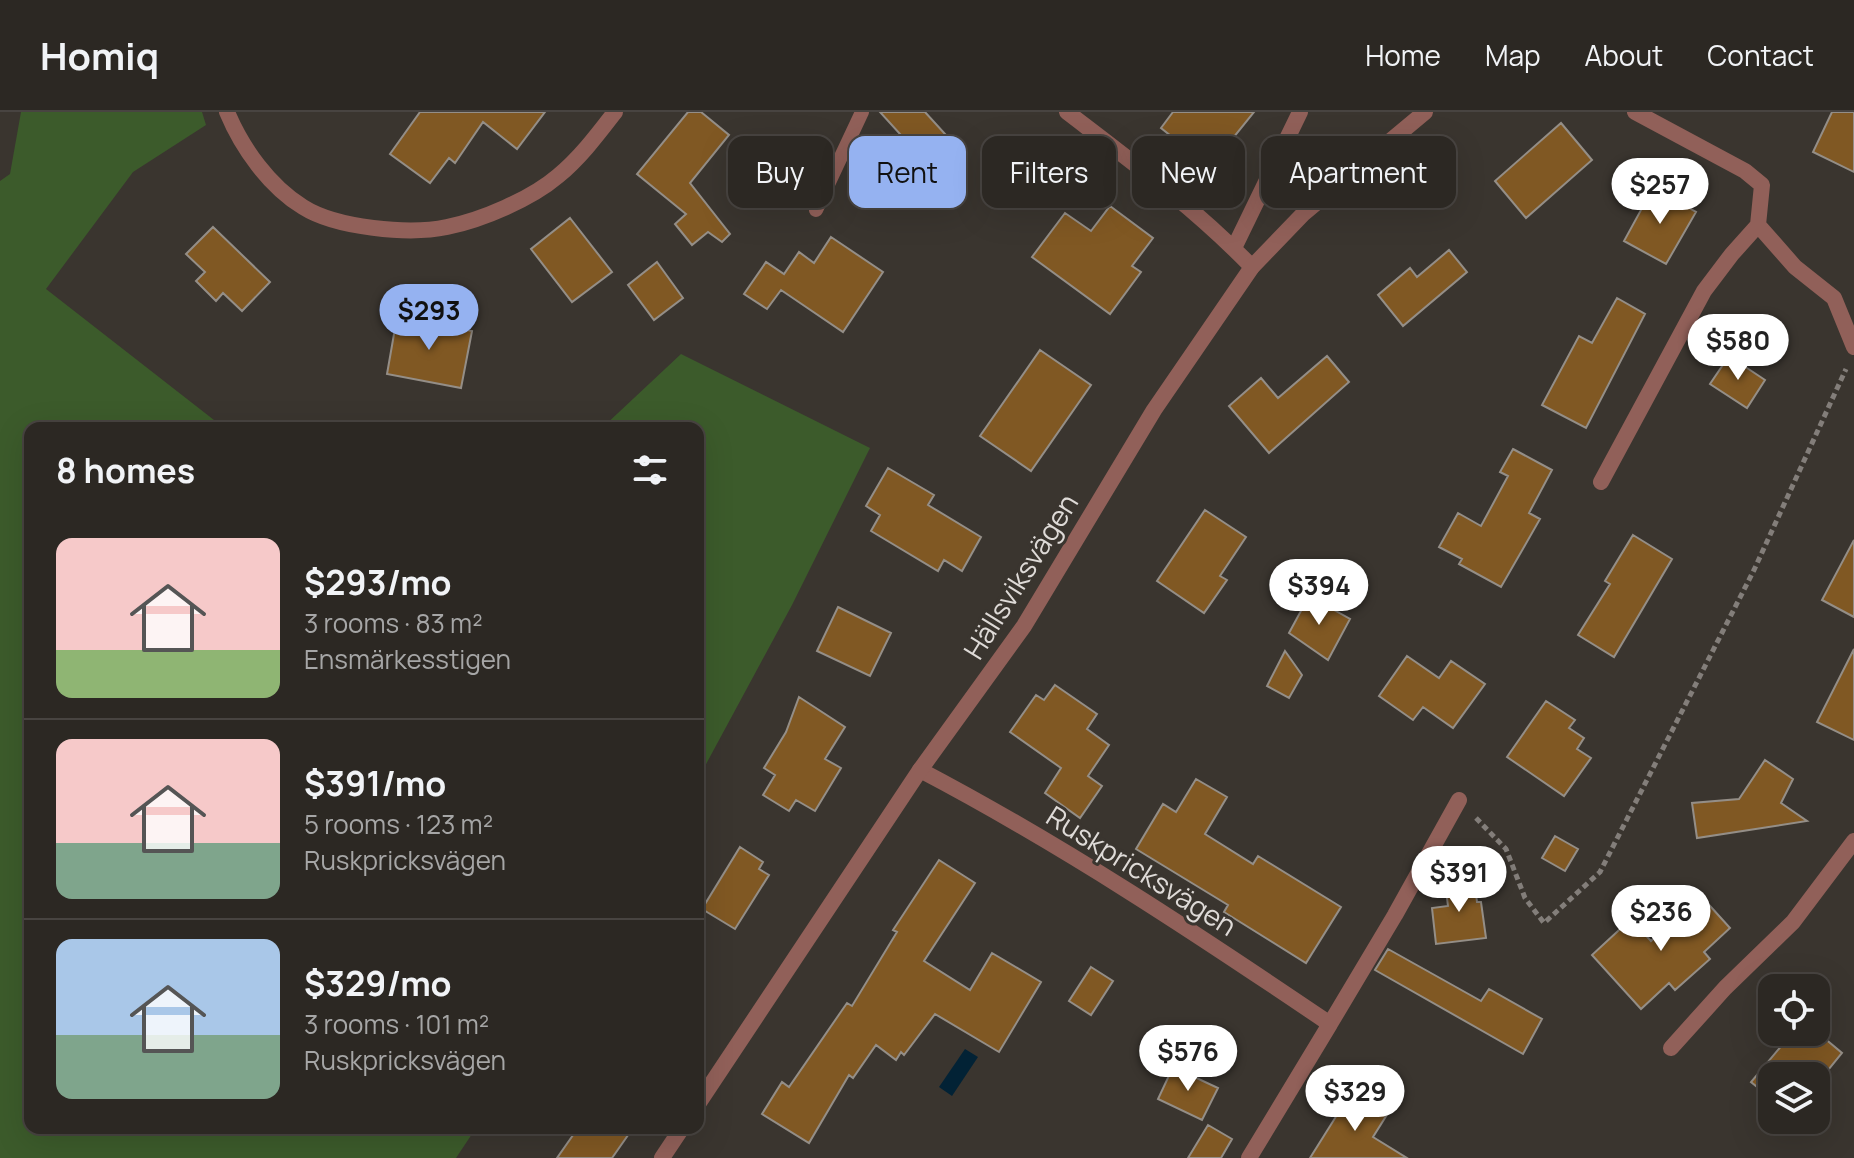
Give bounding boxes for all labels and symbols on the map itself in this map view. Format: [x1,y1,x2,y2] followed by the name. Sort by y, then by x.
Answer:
[1613,158,1707,226] pin: $257
[382,284,476,352] pin: $293
[1691,314,1785,382] pin: $580
[954,486,1086,666] street label: Hällsviksvägen
[1272,559,1366,627] pin: $394
[1040,796,1244,944] street label: Ruskpricksvägen
[1412,846,1506,914] pin: $391
[1614,885,1708,953] pin: $236
[1141,1025,1235,1093] pin: $576
[1308,1065,1402,1133] pin: $329

